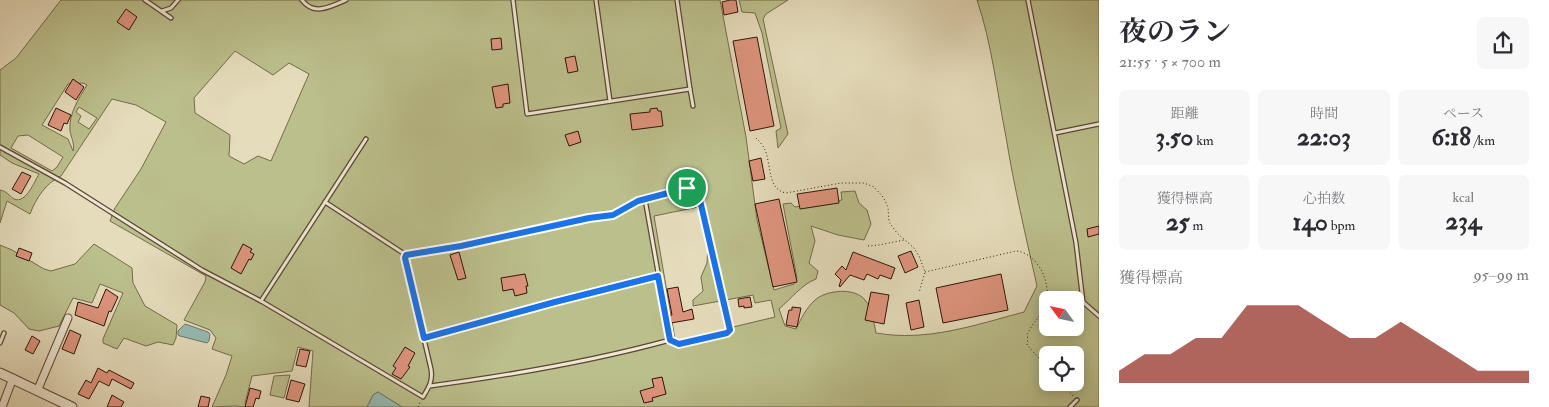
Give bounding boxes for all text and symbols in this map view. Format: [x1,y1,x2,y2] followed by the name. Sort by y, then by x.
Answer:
[1119,15,1231,50] text: 夜のラン
[1477,17,1529,69] button: share
[1119,52,1221,72] text: 21:55 · 5 × 700 m
[1171,105,1199,122] text: 距離
[1310,105,1338,122] text: 時間
[1443,105,1484,122] text: ペース
[1156,122,1193,153] text: 3.50
[1297,122,1351,153] text: 22:03
[1432,122,1471,153] text: 6:18
[1193,132,1214,149] text: km
[1471,132,1495,149] text: /km
[666,167,708,209] pin
[673,174,701,202] icon: arrive
[1453,189,1474,206] text: kcal
[1157,190,1213,207] text: 獲得標高
[1303,190,1345,207] text: 心拍数
[1445,206,1481,237] text: 234
[1166,207,1190,238] text: 25
[1293,207,1328,238] text: 140
[1190,217,1203,234] text: m
[1328,217,1355,234] text: bpm
[1474,265,1529,285] text: 95–99 m
[1119,268,1183,288] text: 獲得標高
[1039,291,1084,336] north arrow
[1039,291,1084,391] map controls
[1039,346,1084,391] button: locate

